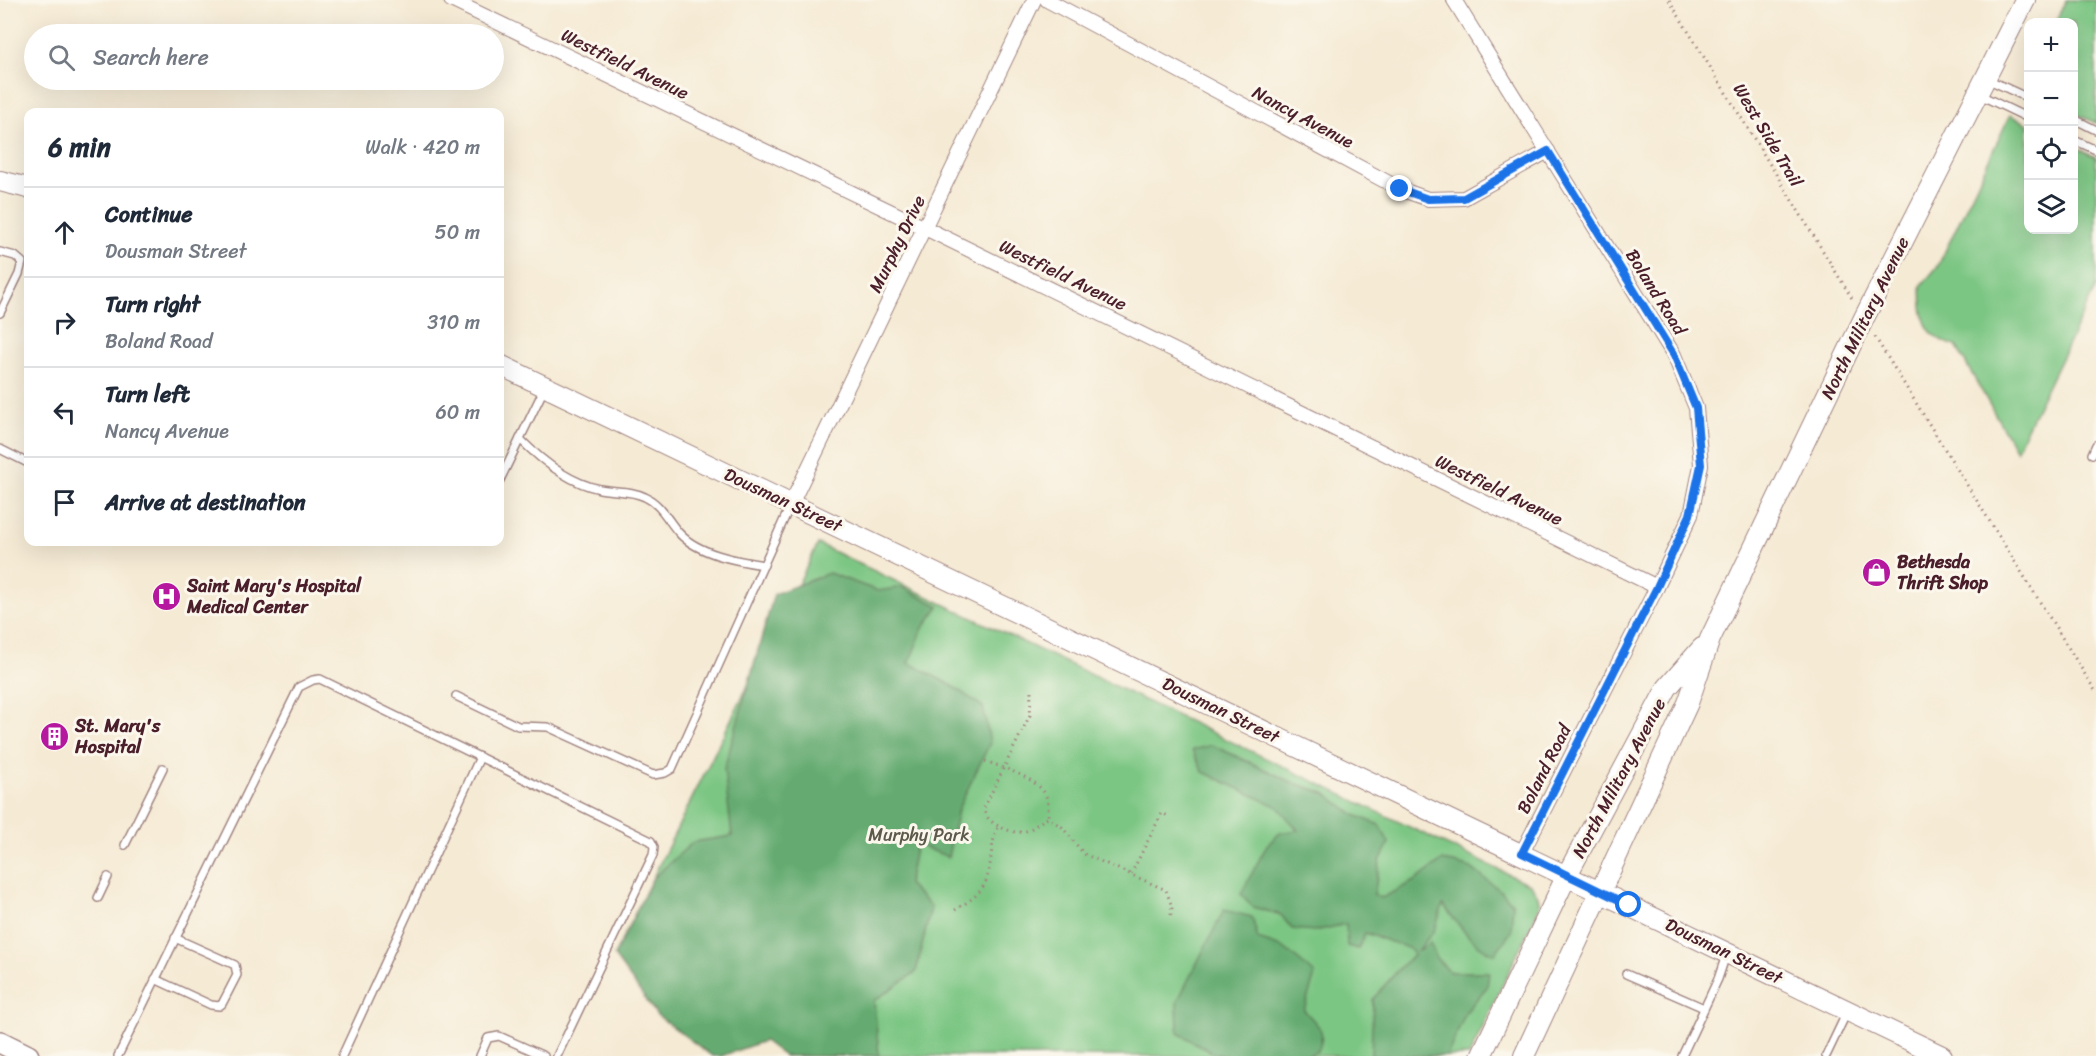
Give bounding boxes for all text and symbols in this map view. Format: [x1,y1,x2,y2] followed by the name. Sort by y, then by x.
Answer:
[2024,18,2078,234] map controls
[2024,18,2078,72] button: +
[556,19,694,109] street label: Westfield Avenue
[24,24,504,90] search box
[93,38,209,77] text: Search here
[45,41,78,74] icon: search
[2024,72,2078,126] button: −
[1246,77,1360,157] street label: Nancy Avenue
[1724,77,1812,194] street label: West Side Trail
[48,124,111,170] text: 6 min
[2024,126,2078,180] button: locate
[365,130,480,165] text: Walk · 420 m
[1386,175,1412,201] route end
[2024,180,2078,234] button: layers
[860,190,934,298] street label: Murphy Drive
[105,195,193,234] text: Continue
[435,215,480,250] text: 50 m
[48,216,81,249] icon: ahead
[994,230,1132,320] street label: Westfield Avenue
[1812,231,1918,405] street label: North Military Avenue
[105,234,247,269] text: Dousman Street
[1617,242,1696,343] street label: Boland Road
[105,285,200,324] text: Turn right
[427,305,480,340] text: 310 m
[48,306,81,339] icon: right
[105,324,213,359] text: Boland Road
[105,375,190,414] text: Turn left
[435,395,480,430] text: 60 m
[48,396,81,429] icon: left
[105,414,229,449] text: Nancy Avenue
[1430,445,1568,535] street label: Westfield Avenue
[718,459,848,542] street label: Dousman Street
[105,483,306,522] text: Arrive at destination
[48,486,81,519] icon: arrive
[1897,546,1989,599] place label: Bethesda Thrift Shop
[1860,556,1892,588] shop icon: Bethesda Thrift Shop
[186,570,362,623] place label: Saint Mary's Hospital Medical Center
[150,580,182,612] hospital icon: Saint Mary's Hospital Medical Center
[1157,668,1286,753] street label: Dousman Street
[1563,692,1675,864] street label: North Military Avenue
[74,710,161,763] place label: St. Mary's Hospital
[1508,717,1581,819] street label: Boland Road
[38,720,70,752] building icon: St. Mary's Hospital
[868,819,970,851] park label: Murphy Park
[1615,891,1641,917] route start
[1660,909,1789,994] street label: Dousman Street

